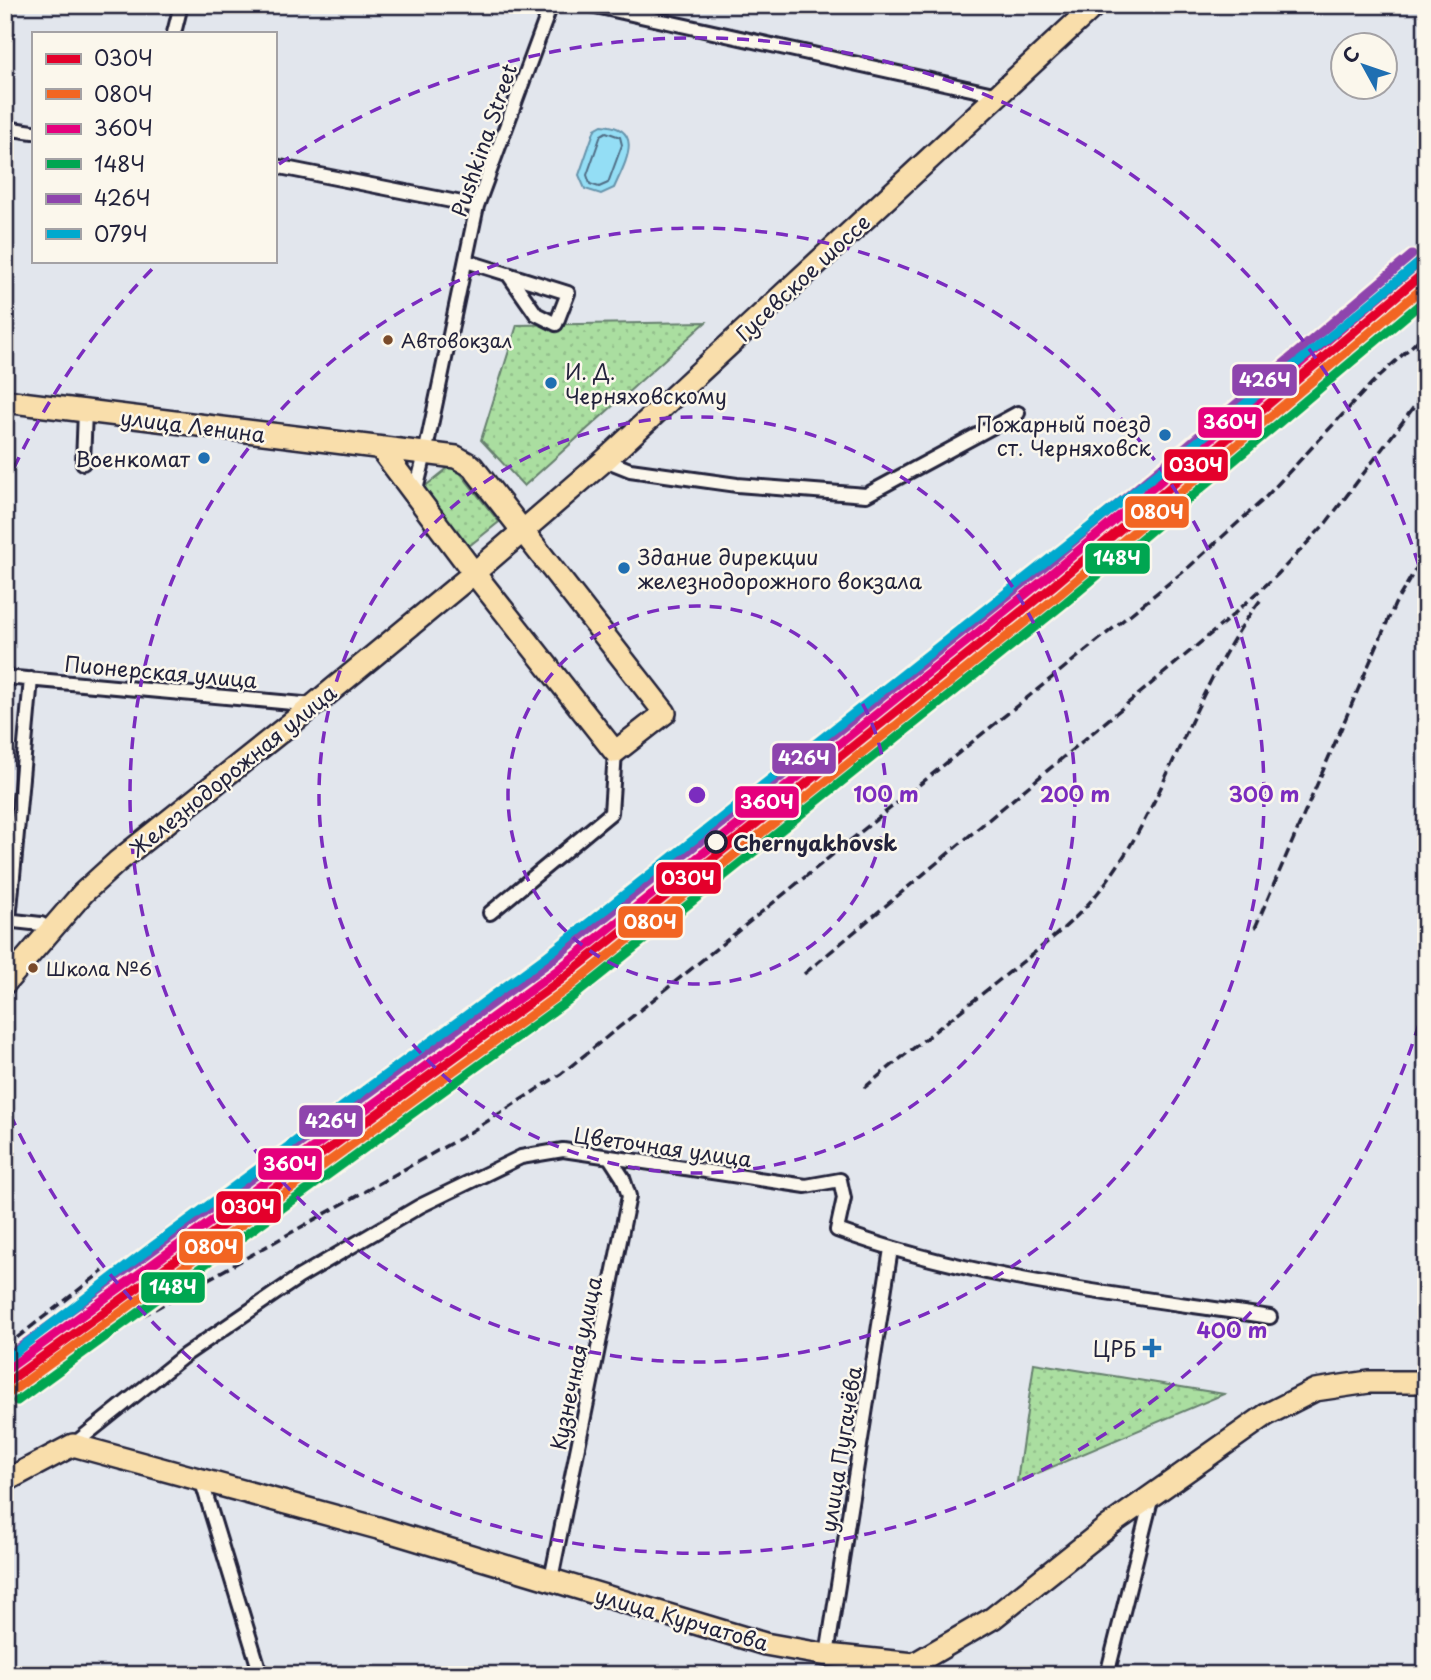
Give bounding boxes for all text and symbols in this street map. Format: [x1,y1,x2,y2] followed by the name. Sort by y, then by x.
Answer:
[32,32,276,262] legend
[1330,32,1400,102] north arrow
[1335,40,1366,69] text: С
[94,41,153,73] text: 030Ч
[442,59,524,221] street label: Pushkina Street
[94,77,153,109] text: 080Ч
[94,111,153,143] text: 360Ч
[94,147,145,179] text: 148Ч
[94,181,151,213] text: 426Ч
[727,206,877,348] street label: Гусевское шоссе
[94,217,148,249] text: 079Ч
[401,326,512,354] place label: Автовокзал
[381,333,395,347] marker: Автовокзал
[565,355,727,411] place label: И. Д. Черняховскому
[1231,363,1298,397] line badge: 426Ч
[1239,365,1291,393] text: 426Ч
[543,375,559,391] marker: И. Д. Черняховскому
[119,400,268,450] street label: улица Ленина
[1197,406,1263,439] line badge: 360Ч
[976,407,1152,463] place label: Пожарный поезд ст. Черняховск
[1203,407,1257,435] text: 360Ч
[1157,427,1173,443] marker: Пожарный поезд ст. Черняховск
[75,442,191,474] place label: Военкомат
[1163,448,1229,482] line badge: 030Ч
[196,450,212,466] marker: Военкомат
[1169,450,1223,478] text: 030Ч
[1124,495,1190,529] line badge: 080Ч
[1130,497,1184,525] text: 080Ч
[637,540,923,596] place label: Здание дирекции железнодорожного вокзала
[1084,542,1151,575] line badge: 148Ч
[1093,543,1141,571] text: 148Ч
[616,560,632,576] marker: Здание дирекции железнодорожного вокзала
[63,647,259,695] street label: Пионерская улица
[121,676,343,864] street label: Железнодорожная улица
[771,742,837,775] line badge: 426Ч
[778,743,830,771] text: 426Ч
[853,777,919,809] text: 100 m
[1040,777,1110,809] text: 200 m
[1229,777,1299,809] text: 300 m
[685,783,709,807] centre of rings
[734,785,800,819] line badge: 360Ч
[740,787,794,815] text: 360Ч
[733,826,897,858] place label: Chernyakhovsk
[705,831,727,853] marker: Chernyakhovsk
[655,861,722,895] line badge: 030Ч
[661,863,715,891] text: 030Ч
[617,905,684,939] line badge: 080Ч
[623,907,677,935] text: 080Ч
[46,954,152,982] place label: Школа №6
[26,961,40,975] marker: Школа №6
[298,1104,364,1138] line badge: 426Ч
[305,1106,357,1134] text: 426Ч
[572,1118,755,1174] street label: Цветочная улица
[257,1147,323,1181] line badge: 360Ч
[263,1149,317,1177] text: 360Ч
[215,1190,282,1224] line badge: 030Ч
[221,1192,275,1220] text: 030Ч
[178,1230,244,1264] line badge: 080Ч
[184,1232,238,1260] text: 080Ч
[140,1271,206,1304] line badge: 148Ч
[149,1272,197,1300] text: 148Ч
[541,1272,609,1453] street label: Кузнечная улица
[1197,1313,1267,1345] text: 400 m
[1093,1332,1136,1364] place label: ЦРБ
[1142,1338,1162,1358] marker: ЦРБ
[811,1364,869,1534] street label: улица Пугачёва
[592,1578,772,1658] street label: улица Курчатова

